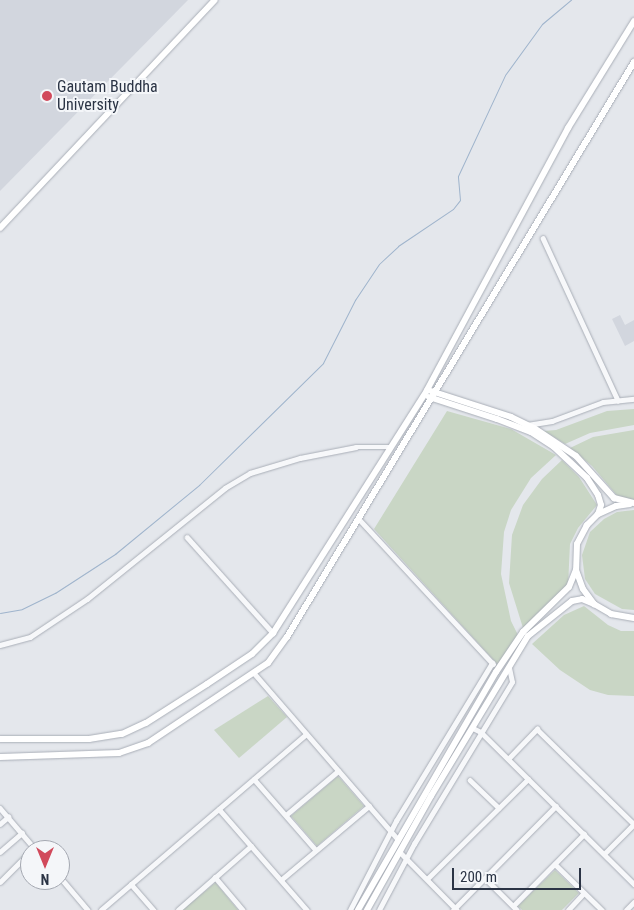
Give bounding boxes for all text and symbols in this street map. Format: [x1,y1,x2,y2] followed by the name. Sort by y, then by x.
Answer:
[57,77,158,115] place label: Gautam Buddha University
[41,90,53,102] marker: Gautam Buddha University
[20,840,70,890] north arrow
[454,858,583,890] scale bar
[460,868,497,886] text: 200 m
[41,871,49,887] text: N

